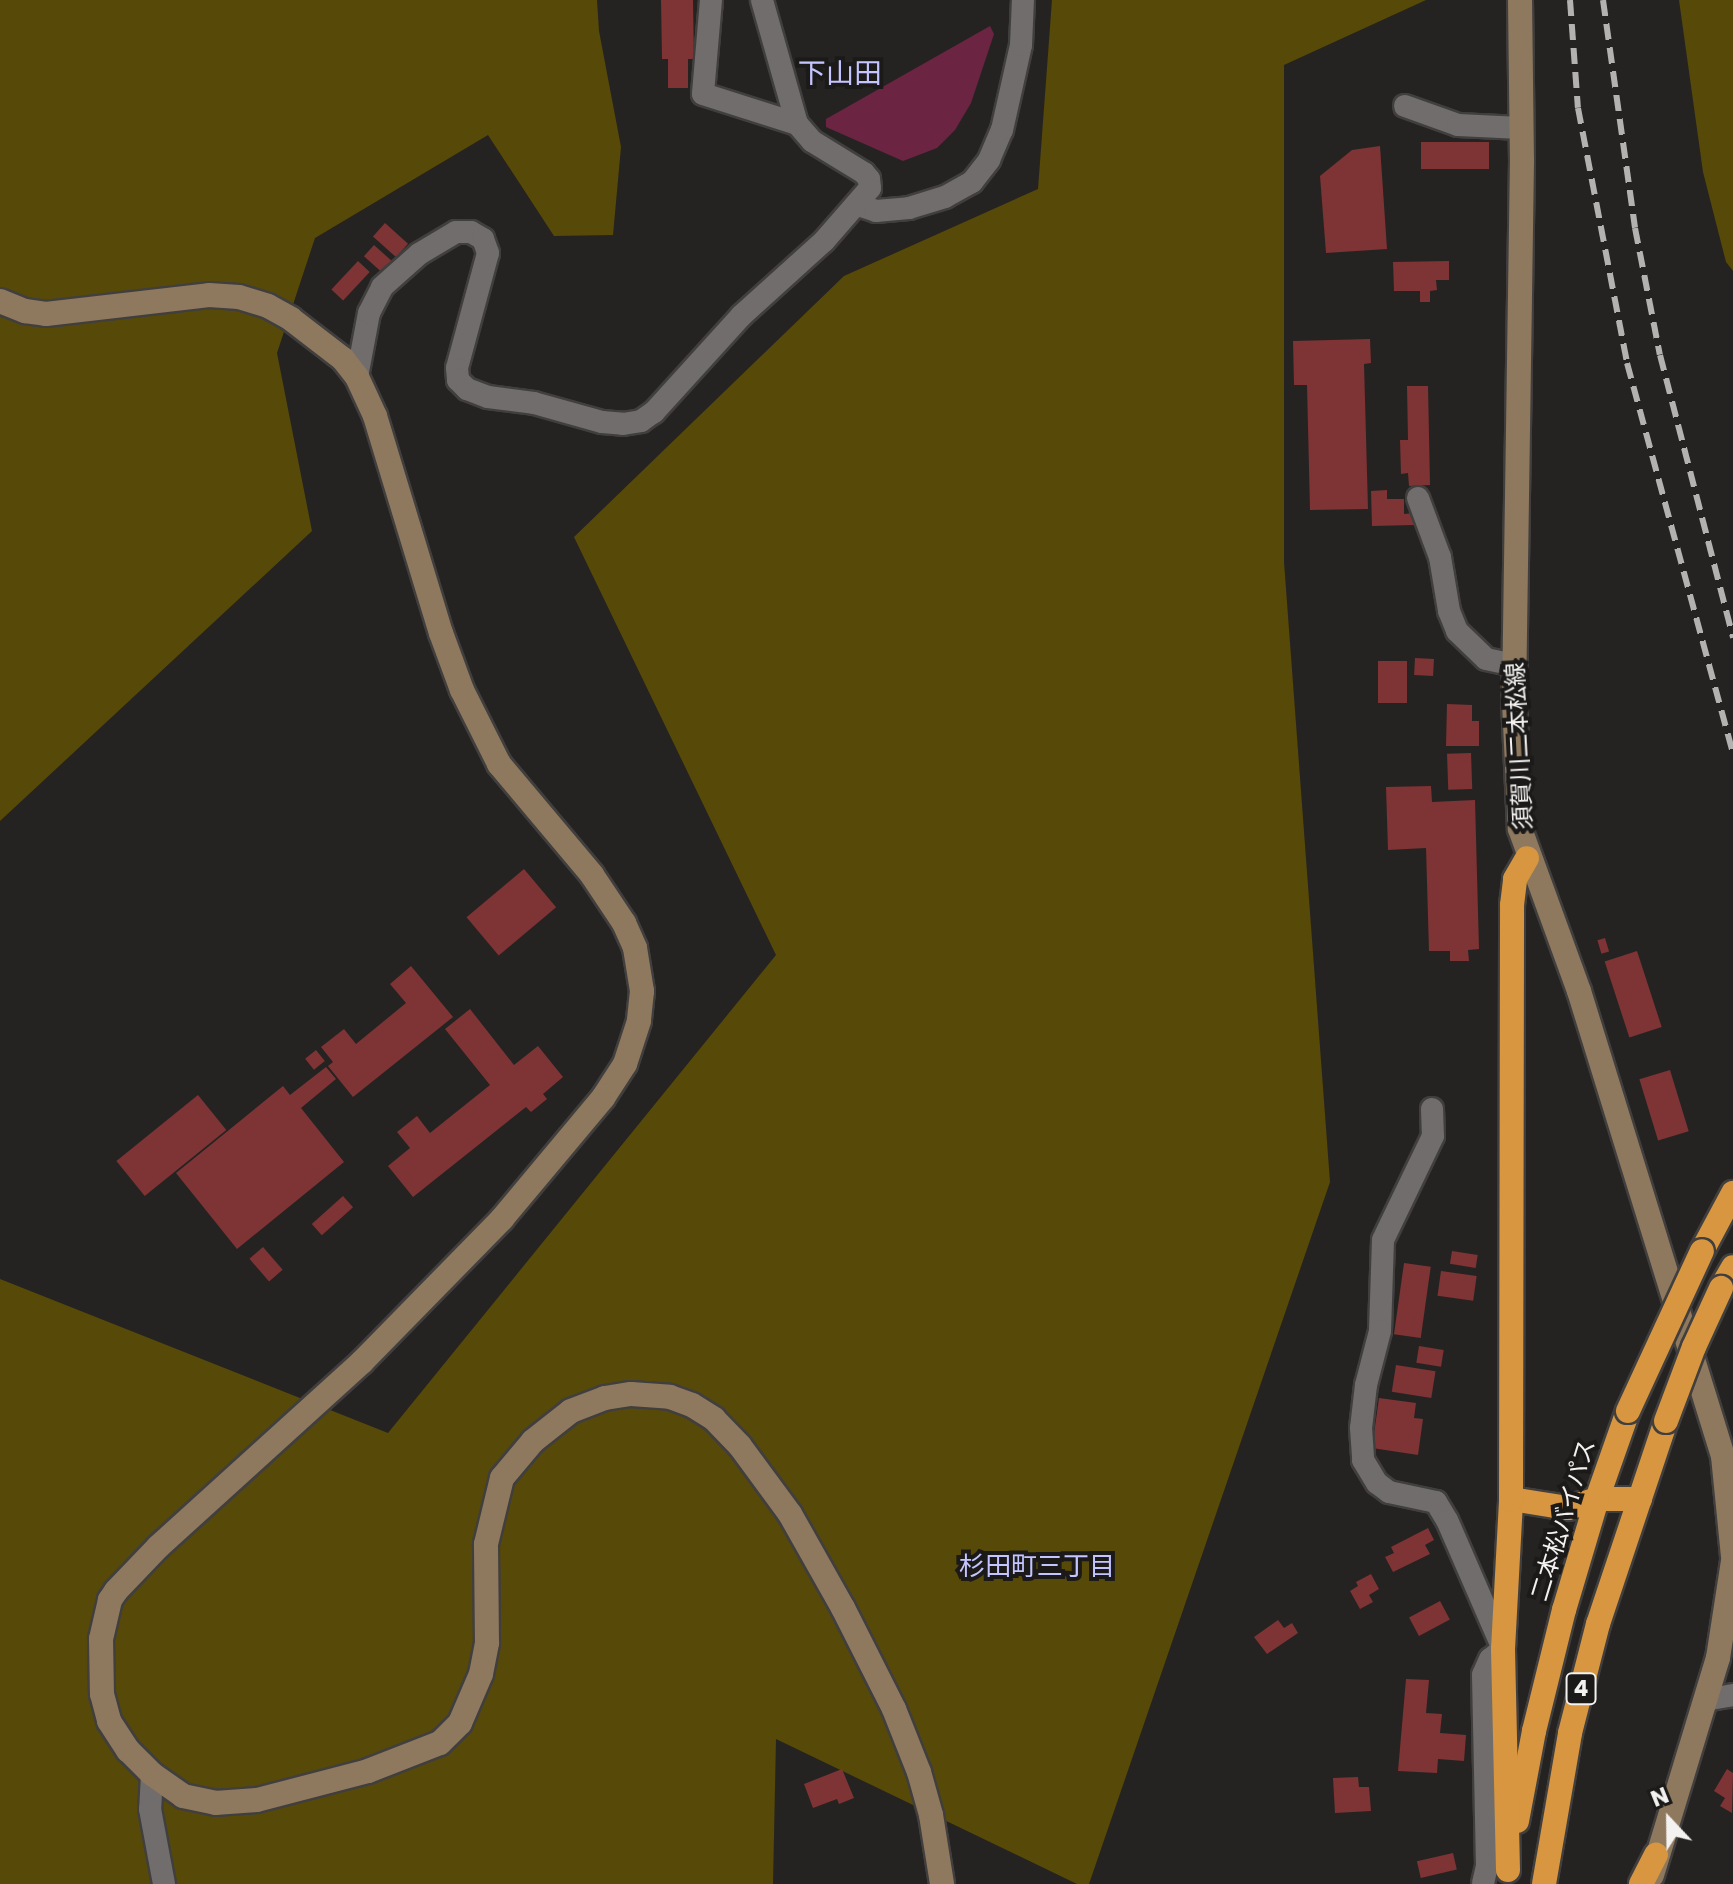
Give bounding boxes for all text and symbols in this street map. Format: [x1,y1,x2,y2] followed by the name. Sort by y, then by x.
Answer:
[798,57,882,91] district label: 下山田
[1500,661,1538,831] street label: 須賀川二本松線
[1525,1435,1601,1605] street label: 二本松バイパス
[959,1551,1115,1583] district label: 杉田町三丁目
[1565,1671,1597,1707] road number: 4
[1629,1780,1709,1860] north arrow
[1646,1780,1673,1815] text: N

